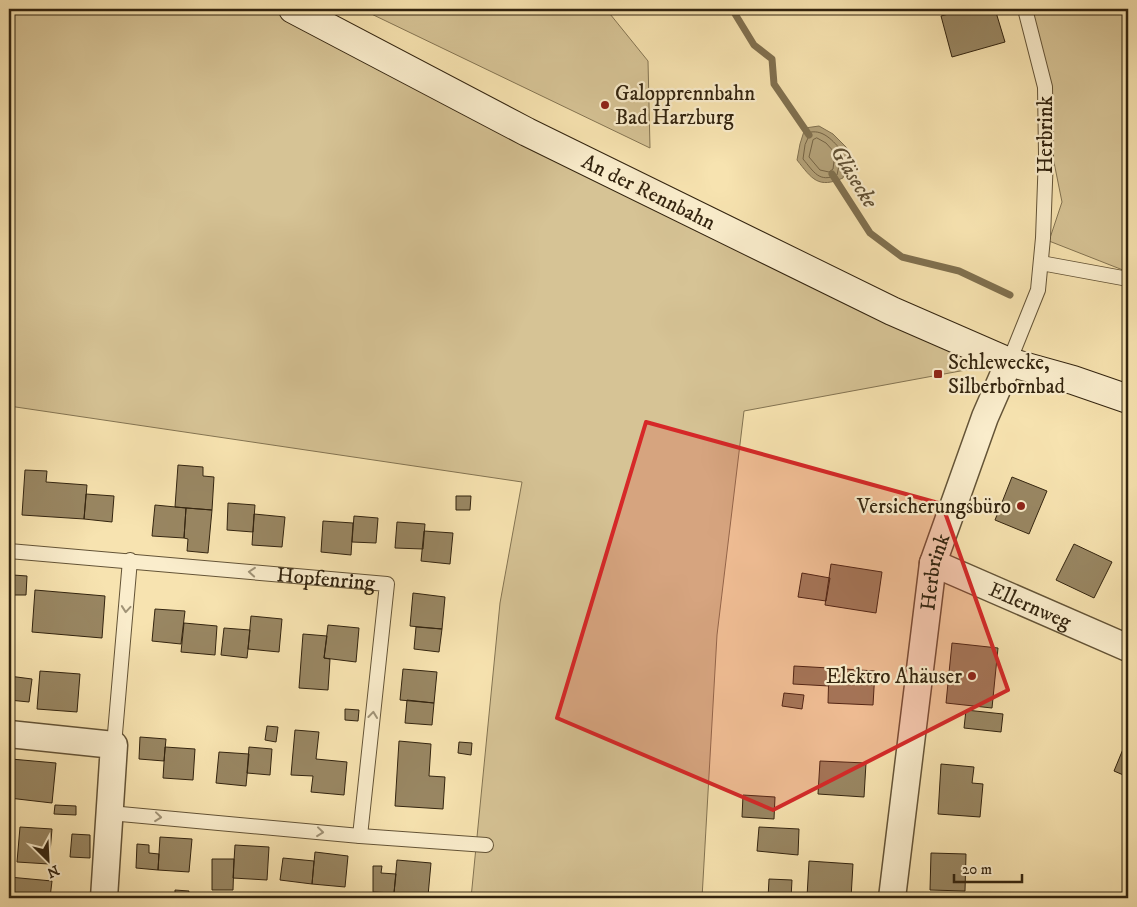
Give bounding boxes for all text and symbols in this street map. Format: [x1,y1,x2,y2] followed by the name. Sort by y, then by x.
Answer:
[615,81,755,131] place label: Galopprennbahn Bad Harzburg
[1033,95,1059,174] street label: Herbrink
[599,99,611,111] marker: Galopprennbahn Bad Harzburg
[824,140,884,214] water label: Gläsecke
[577,149,719,236] street label: An der Rennbahn
[948,350,1066,400] place label: Schlewecke, Silberbornbad
[932,368,944,380] marker: Schlewecke, Silberbornbad
[856,494,1011,520] place label: Versicherungsbüro
[1015,500,1027,512] marker: Versicherungsbüro
[915,530,957,612] street label: Herbrink
[275,562,377,597] street label: Hopfenring
[248,566,256,577] one-way arrow
[985,577,1076,636] street label: Ellernweg
[120,605,131,613] one-way arrow
[826,664,962,690] place label: Elektro Ahäuser
[966,670,978,682] marker: Elektro Ahäuser
[367,710,378,718] one-way arrow
[154,811,162,822] one-way arrow
[316,826,324,837] one-way arrow
[22,834,72,884] north arrow
[954,852,1022,884] scale bar
[44,860,62,882] text: N
[962,860,992,879] text: 20 m

